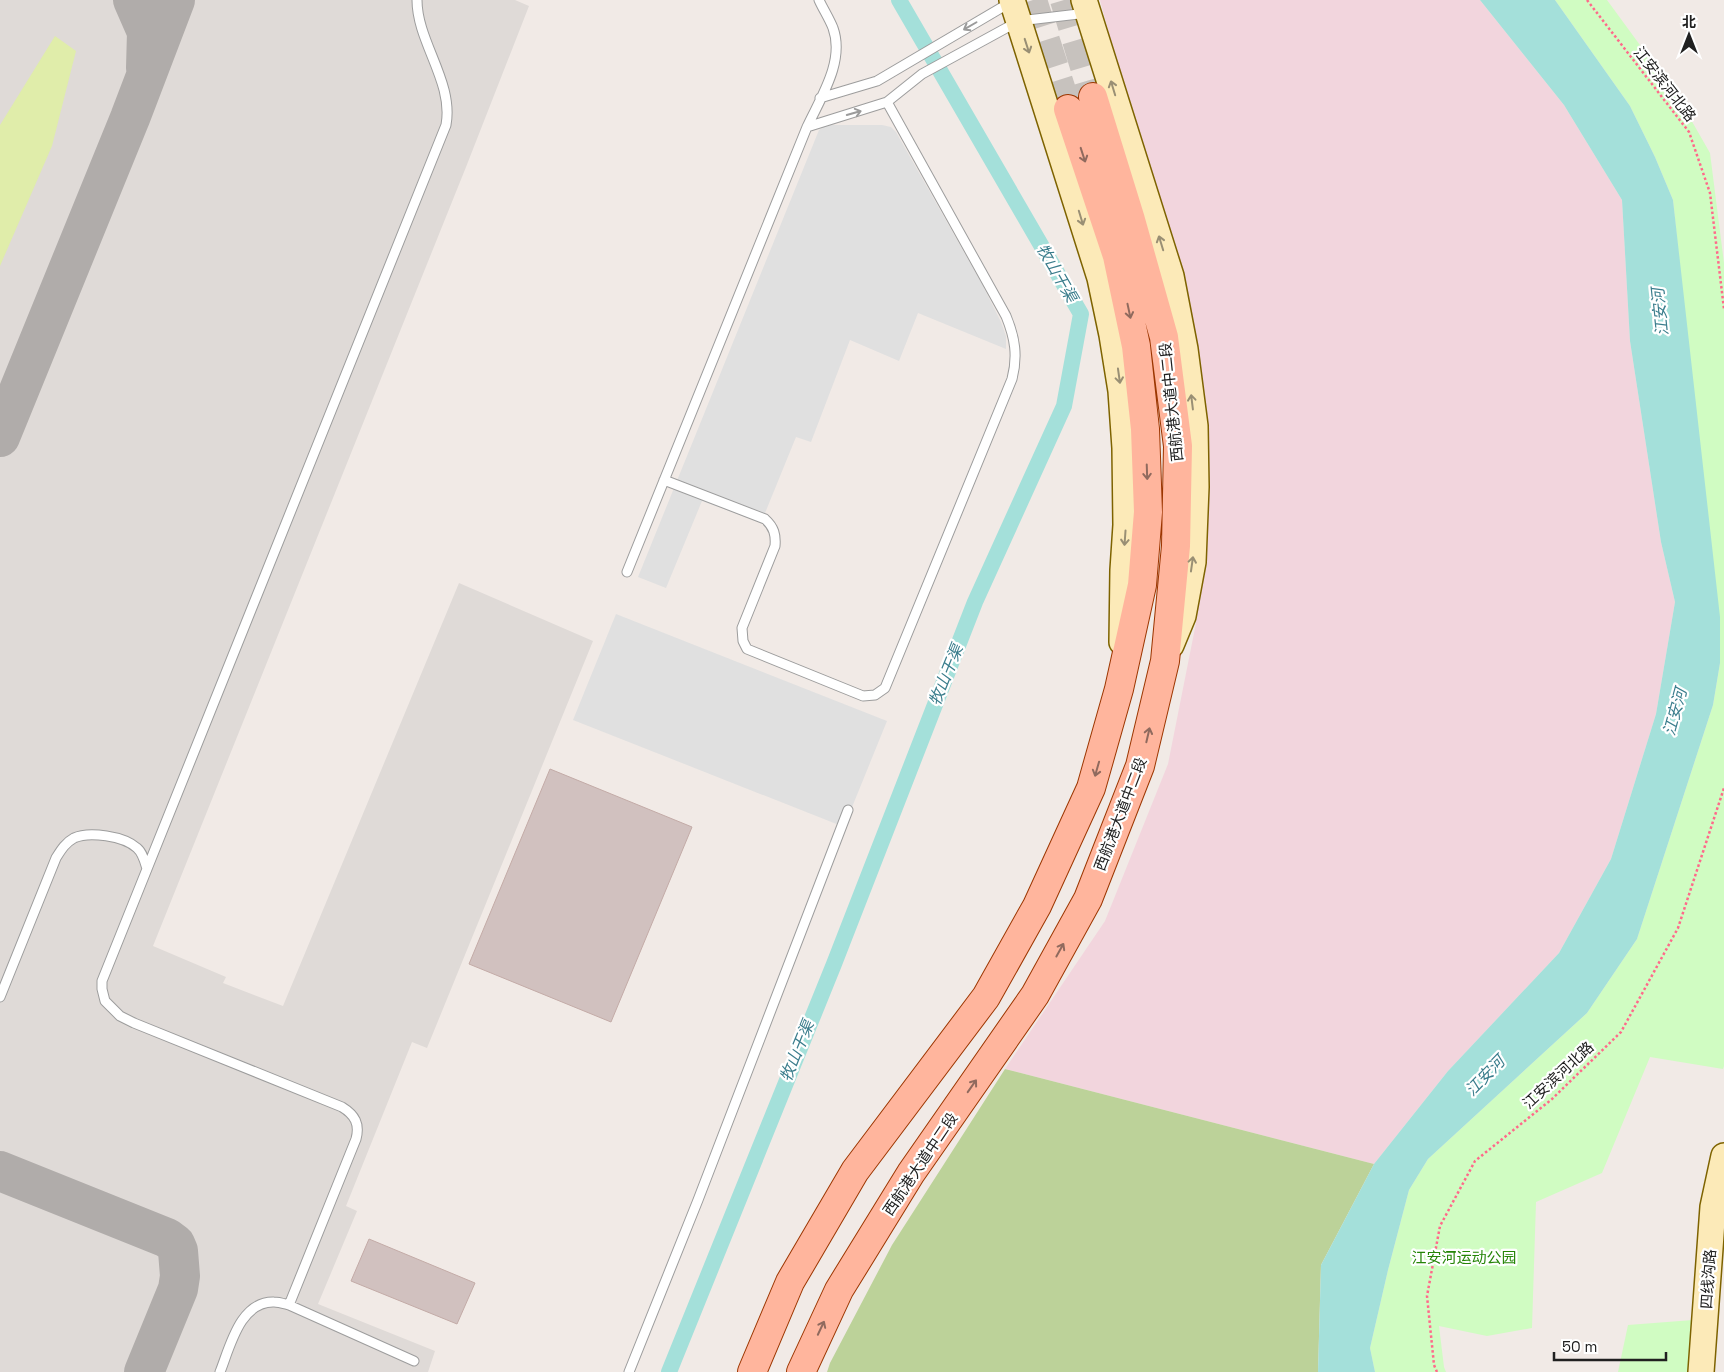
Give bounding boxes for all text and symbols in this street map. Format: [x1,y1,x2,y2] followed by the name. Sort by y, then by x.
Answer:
[1664,10,1714,60] north arrow
[1682,13,1696,31] text: 北
[963,22,977,32] one-way arrow
[1023,38,1032,54] one-way arrow
[1630,43,1700,125] street label: 江安滨河北路
[1107,80,1117,96] one-way arrow
[846,108,862,118] one-way arrow
[1079,147,1089,163] one-way arrow
[1077,210,1086,225] one-way arrow
[1155,235,1165,251] one-way arrow
[1032,240,1083,308] water label: 牧山干渠
[1647,284,1673,337] water label: 江安河
[1125,303,1134,319] one-way arrow
[1155,341,1187,463] street label: 西航港大道中二段
[1114,367,1124,383] one-way arrow
[1187,394,1197,410] one-way arrow
[1142,464,1151,480] one-way arrow
[1121,530,1130,546] one-way arrow
[1187,557,1197,573] one-way arrow
[924,640,968,709] water label: 牧山干渠
[1659,683,1692,738] water label: 江安河
[1144,728,1153,744] one-way arrow
[1090,755,1150,873] street label: 西航港大道中二段
[1091,760,1101,776] one-way arrow
[1056,943,1065,958] one-way arrow
[775,1016,819,1085] water label: 牧山干渠
[1519,1037,1597,1113] street label: 江安滨河北路
[1461,1049,1511,1101] water label: 江安河
[967,1079,977,1093] one-way arrow
[879,1109,961,1219] street label: 西航港大道中二段
[1411,1248,1517,1267] park label: 江安河运动公园
[1696,1248,1720,1310] street label: 四线沟路
[817,1321,827,1336] one-way arrow
[1554,1330,1666,1362] scale bar
[1562,1337,1597,1356] text: 50 m

